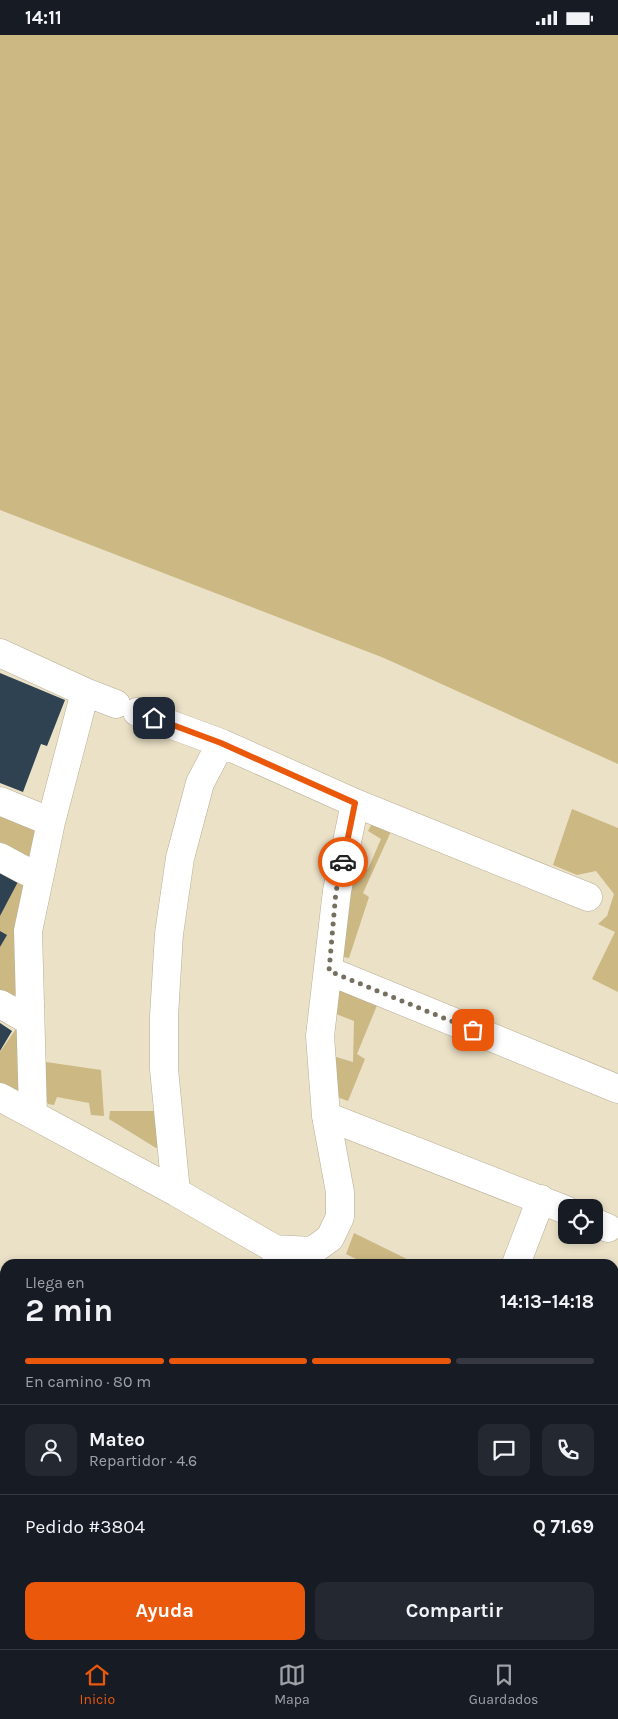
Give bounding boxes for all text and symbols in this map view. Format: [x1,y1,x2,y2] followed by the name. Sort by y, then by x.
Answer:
[25,7,62,29] text: 14:11
[133,697,175,739] pin
[140,704,168,732] icon: home
[318,837,368,887] courier
[329,848,357,876] icon: car
[452,1009,494,1051] pin
[459,1016,487,1044] icon: bag
[558,1199,603,1244] map controls
[558,1199,603,1244] button: locate
[25,1273,85,1292] text: Llega en
[500,1291,594,1313] text: 14:13–14:18
[25,1292,113,1329] text: 2 min
[25,1372,151,1391] text: En camino · 80 m
[25,1424,77,1476] button: person
[478,1424,530,1476] button: chat
[542,1424,594,1476] button: phone
[89,1429,145,1451] text: Mateo
[89,1451,197,1470] text: Repartidor · 4.6
[25,1516,145,1538] text: Pedido #3804
[533,1516,594,1538] text: Q 71.69
[25,1582,305,1640] button: Ayuda
[315,1582,594,1640] button: Compartir
[80,1661,115,1708] tab: Inicio
[274,1661,310,1708] tab: Mapa
[469,1661,538,1708] tab: Guardados

